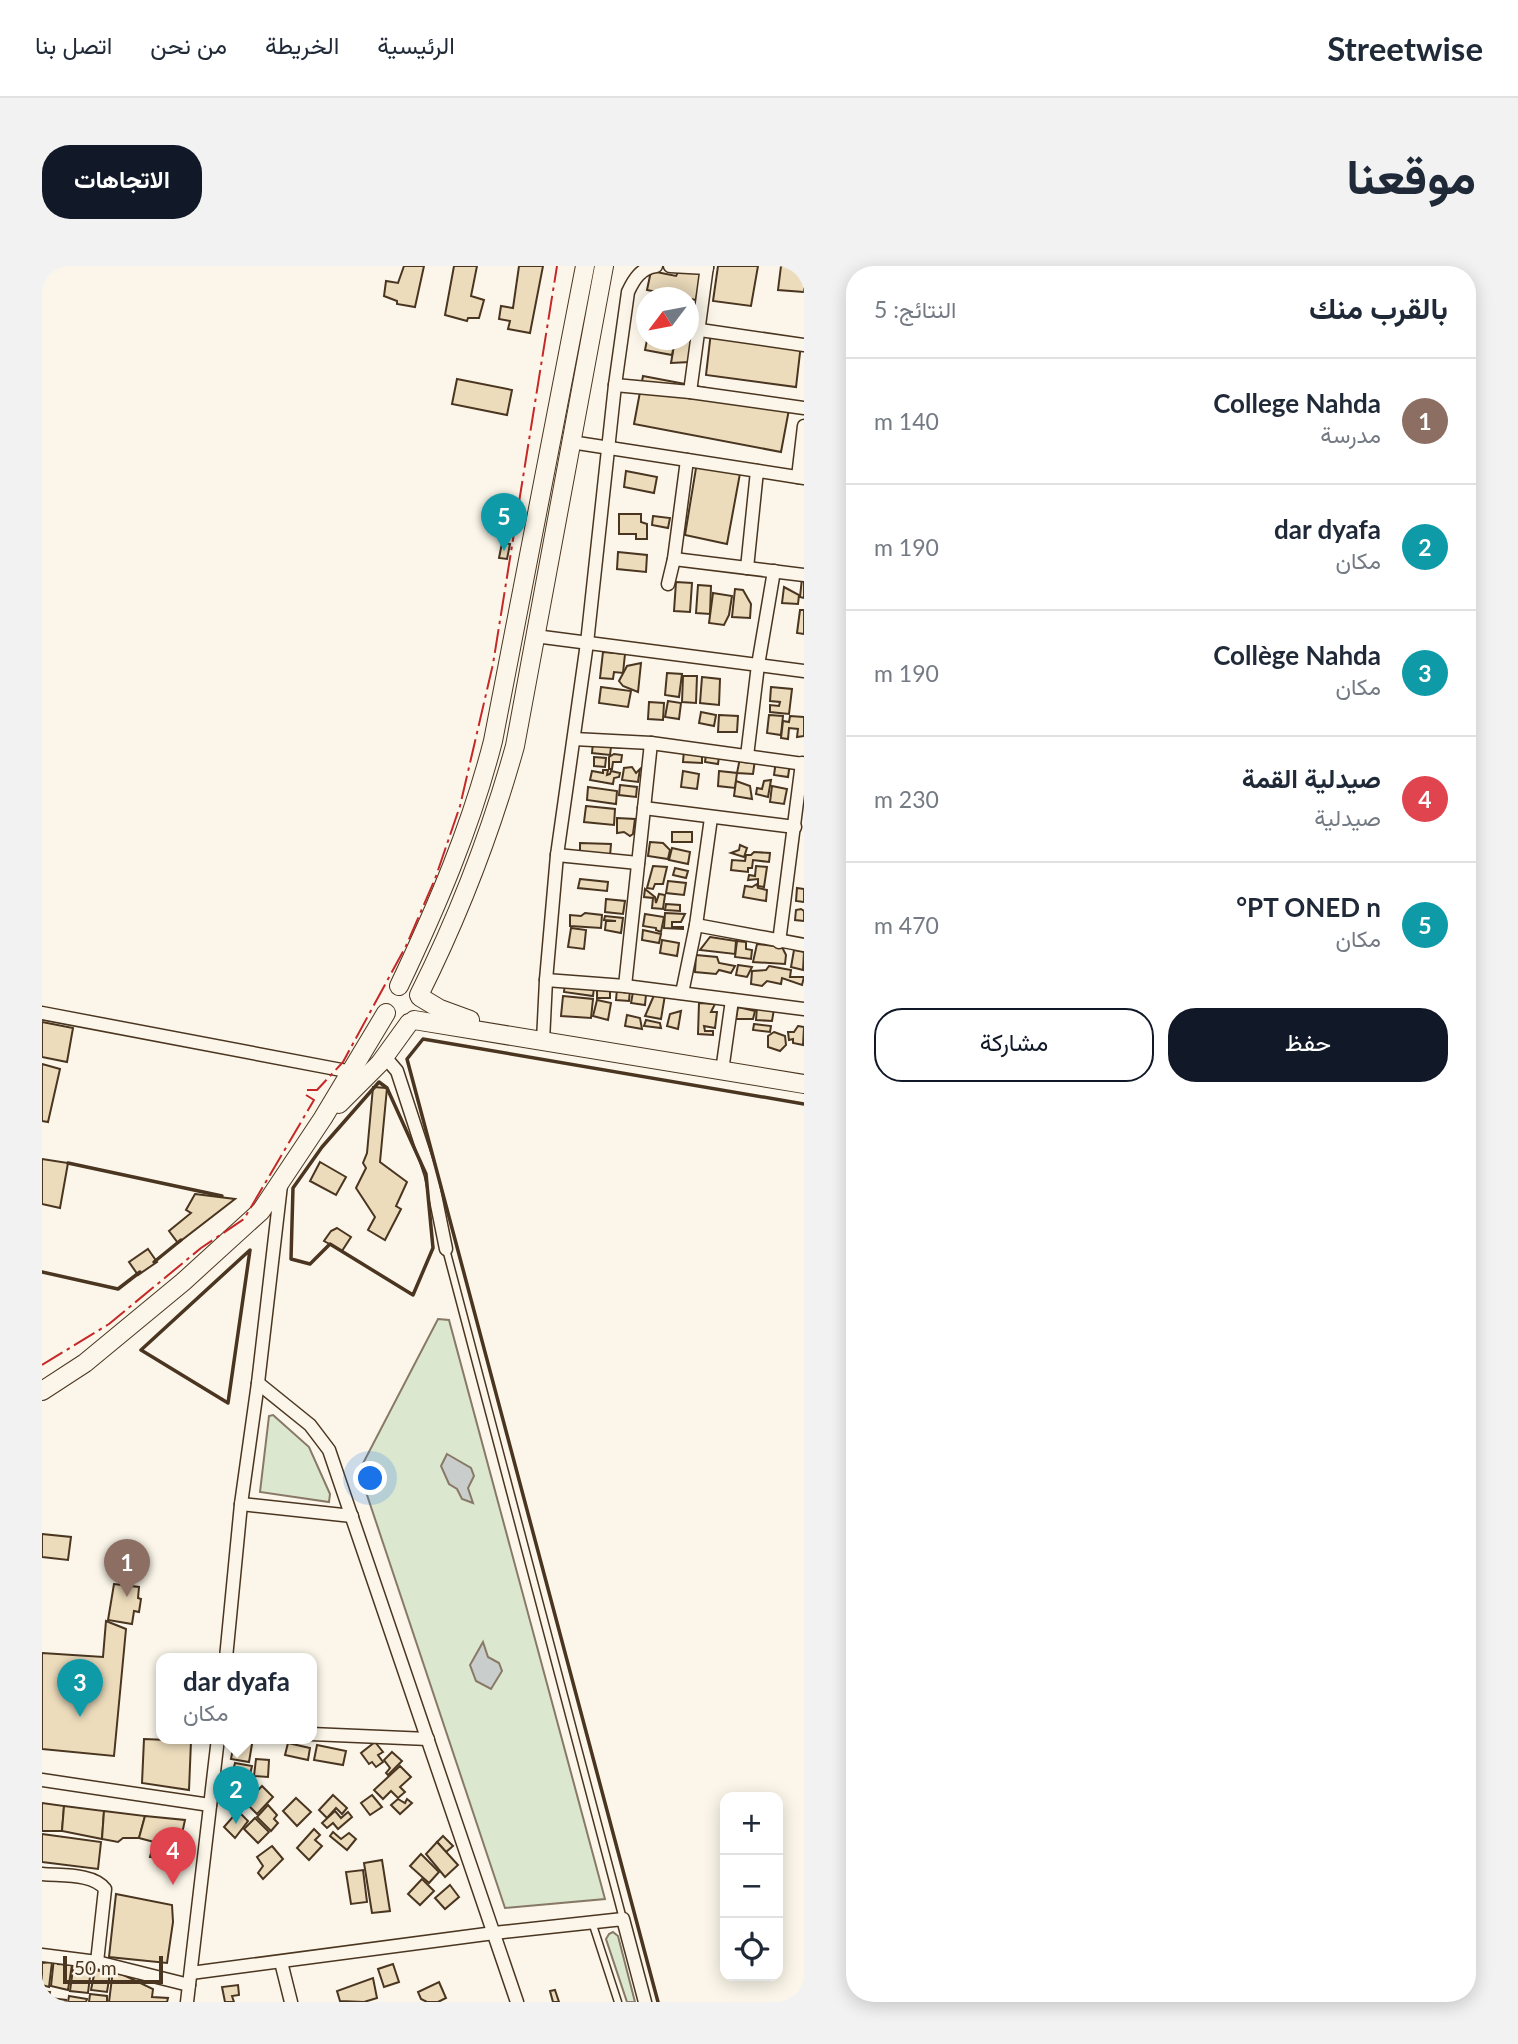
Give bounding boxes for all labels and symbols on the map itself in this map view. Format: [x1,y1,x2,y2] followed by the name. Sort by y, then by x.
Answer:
[636,287,699,350] north arrow
[481,493,527,551] pin: 5
[353,1461,387,1495] your location
[104,1539,150,1597] pin: 1
[57,1659,103,1717] pin: 3
[213,1766,259,1824] pin: 2
[150,1827,196,1885] pin: 4
[63,1953,163,1985] scale bar

